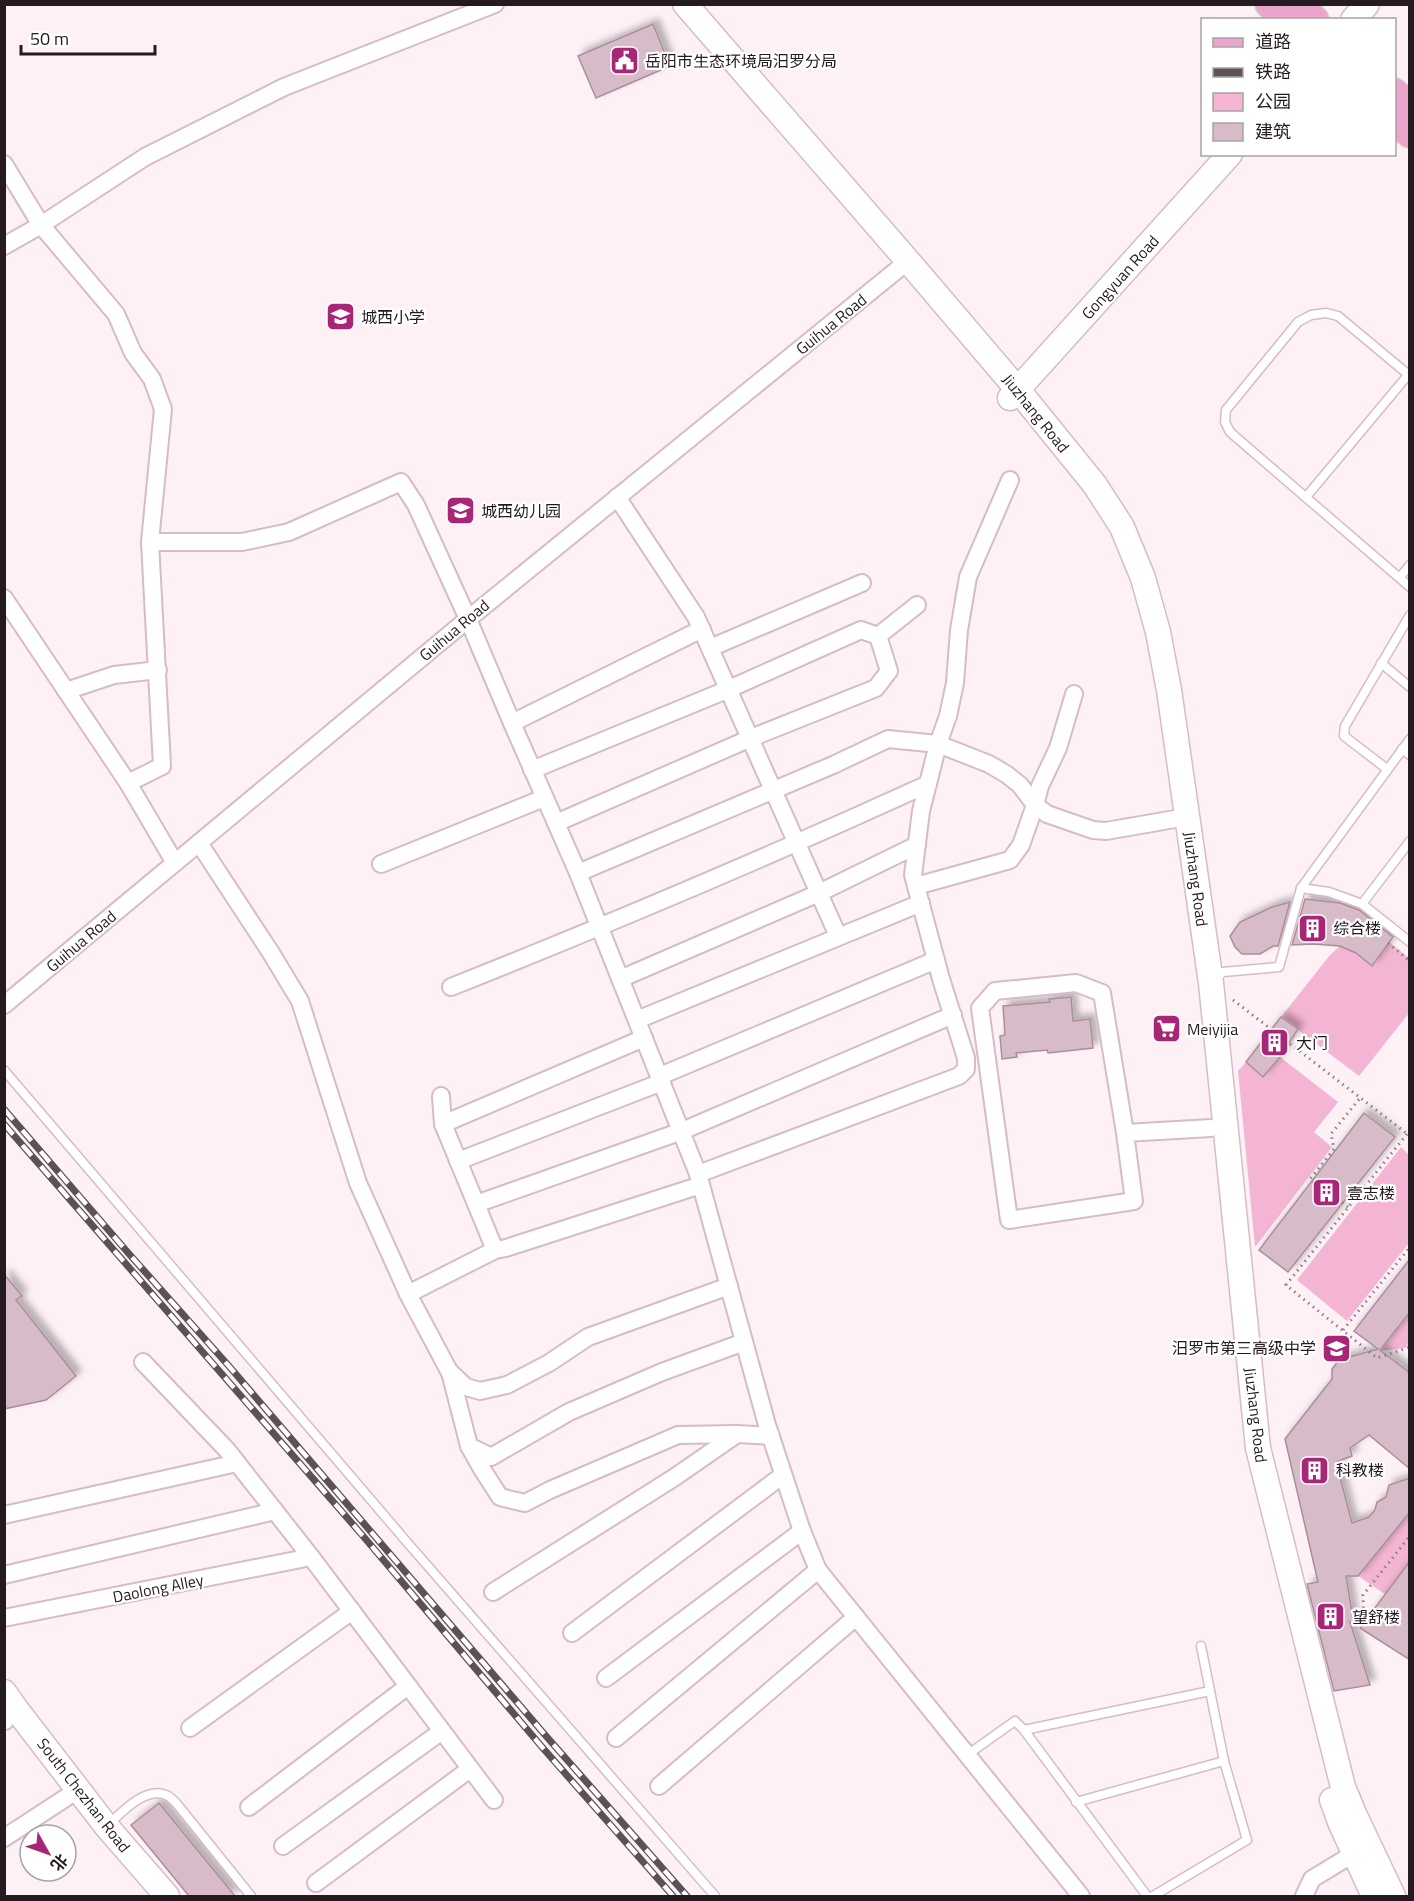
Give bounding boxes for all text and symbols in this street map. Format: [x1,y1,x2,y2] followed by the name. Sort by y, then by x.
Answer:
[21,18,154,56] scale bar
[1201,18,1396,156] legend
[30,25,69,52] text: 50 m
[1255,28,1291,55] text: 道路
[608,45,640,77] public building icon: 岳阳市生态环境局汨罗分局
[645,49,837,73] place label: 岳阳市生态环境局汨罗分局
[1255,58,1291,85] text: 铁路
[1255,88,1291,115] text: 公园
[1255,118,1291,145] text: 建筑
[1076,230,1164,324] street label: Gongyuan Road
[790,288,872,360] street label: Guihua Road
[324,301,356,333] school or university icon: 城西小学
[361,305,425,329] place label: 城西小学
[997,368,1075,458] street label: Jiuzhang Road
[444,495,476,527] school or university icon: 城西幼儿园
[481,499,561,523] place label: 城西幼儿园
[414,593,494,667] street label: Guihua Road
[1177,830,1215,928] street label: Jiuzhang Road
[41,904,121,978] street label: Guihua Road
[1296,912,1328,944] building icon: 综合楼
[1333,916,1381,940] place label: 综合楼
[1150,1013,1182,1045] supermarket icon: Meiyijia
[1187,1017,1238,1041] place label: Meiyijia
[1259,1027,1291,1059] building icon: 大门
[1296,1031,1328,1055] place label: 大门
[1310,1177,1342,1209] building icon: 壹志楼
[1347,1181,1395,1205] place label: 壹志楼
[1321,1332,1353,1364] school or university icon: 汨罗市第三高级中学
[1172,1336,1316,1360] place label: 汨罗市第三高级中学
[1238,1366,1274,1464] street label: Jiuzhang Road
[1299,1454,1331,1486] building icon: 科教楼
[1336,1458,1384,1482] place label: 科教楼
[111,1567,206,1609] street label: Daolong Alley
[1315,1601,1347,1633] building icon: 望舒楼
[1352,1605,1400,1629] place label: 望舒楼
[32,1733,136,1857] street label: South Chezhan Road
[18,1823,78,1883] north arrow
[45,1849,74,1876] text: 北

